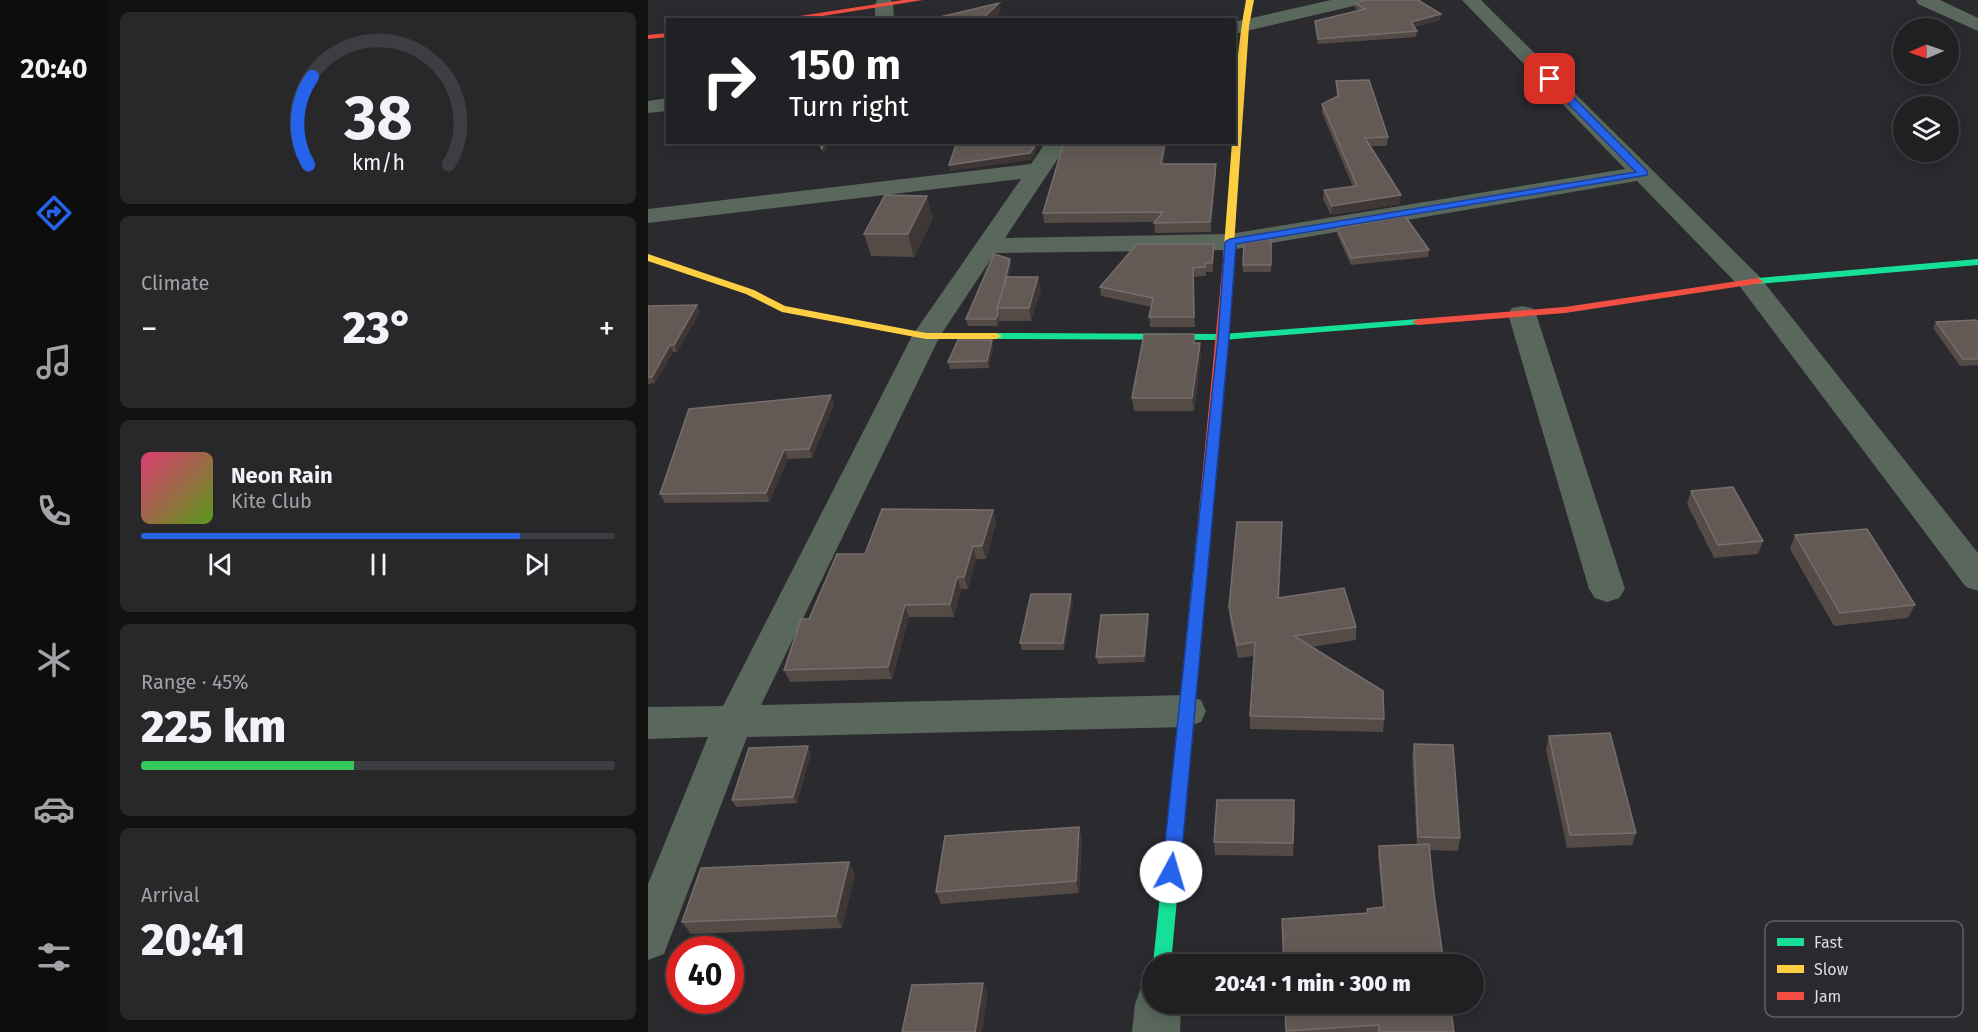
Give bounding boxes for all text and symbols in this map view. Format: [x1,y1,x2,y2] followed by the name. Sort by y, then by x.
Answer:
[1893,18,1959,84] north arrow
[1893,18,1959,162] map controls
[789,40,901,90] text: 150 m
[690,42,768,120] icon: right
[20,53,88,85] text: 20:40
[1524,53,1575,104] pin
[1533,62,1566,95] icon: arrive
[343,81,412,156] text: 38
[789,91,909,123] text: Turn right
[1893,96,1959,162] button: layers
[351,150,405,176] text: km/h
[33,192,75,234] icon: directions
[141,271,209,295] text: Climate
[343,301,413,355] text: 23°
[141,309,158,349] text: −
[599,309,615,349] text: +
[33,341,75,383] icon: music
[231,462,333,489] text: Neon Rain
[231,489,312,513] text: Kite Club
[33,490,75,532] icon: phone
[204,548,237,581] icon: previous
[362,548,395,581] icon: pause
[520,548,553,581] icon: next
[33,639,75,681] icon: climate
[141,670,248,694] text: Range · 45%
[141,700,286,754] text: 225 km
[33,788,75,830] icon: car
[1139,840,1203,904] position arrow
[141,883,200,907] text: Arrival
[141,913,246,967] text: 20:41
[1765,921,1963,1017] legend
[1814,933,1843,952] text: Fast
[33,936,75,978] icon: filters
[666,936,744,1014] speed limit sign: 40
[1814,960,1849,979] text: Slow
[1215,970,1411,997] text: 20:41 · 1 min · 300 m
[1814,987,1841,1006] text: Jam

